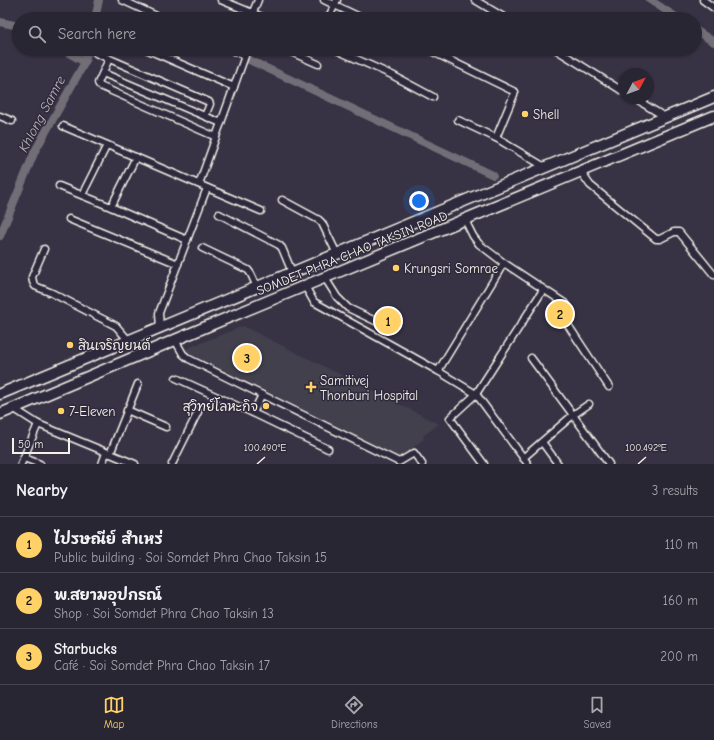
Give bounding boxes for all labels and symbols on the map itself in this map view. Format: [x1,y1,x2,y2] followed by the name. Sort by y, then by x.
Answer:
[618,68,654,104] north arrow
[15,73,69,155] water label: Khlong Samre
[533,107,559,122] place label: Shell
[520,109,530,119] marker: Shell
[409,191,429,211] your location
[254,208,450,298] street label: SOMDET PHRA CHAO TAKSIN ROAD
[404,261,498,276] place label: Krungsri Somrae
[391,263,401,273] marker: Krungsri Somrae
[547,299,573,329] pin: 2
[375,306,401,336] pin: 1
[78,336,151,353] place label: สินเจริญยนต์
[65,340,75,350] marker: สินเจริญยนต์
[234,343,260,373] pin: 3
[320,373,418,403] place label: Samitivej Thonburi Hospital
[305,381,317,393] marker: Samitivej Thonburi Hospital
[183,397,258,416] place label: สุวิทย์โลหะกิจ
[261,401,271,411] marker: สุวิทย์โลหะกิจ
[69,404,115,419] place label: 7-Eleven
[56,406,66,416] marker: 7-Eleven
[12,436,70,455] scale bar
[244,442,286,454] text: 100.490°E
[625,442,667,454] text: 100.492°E

